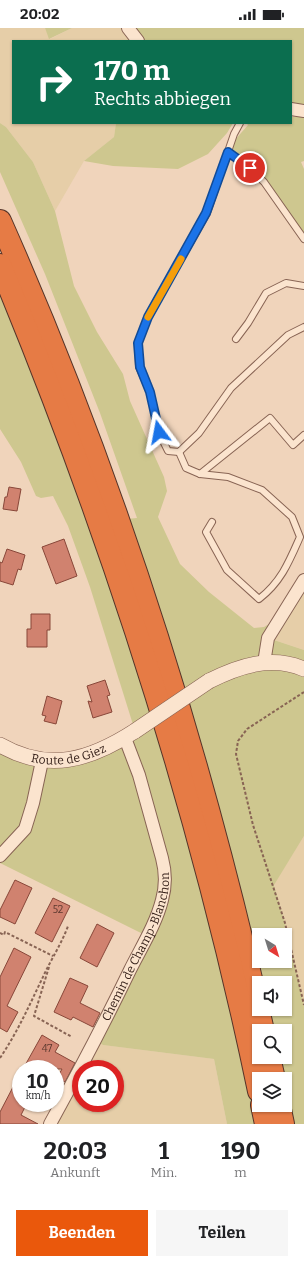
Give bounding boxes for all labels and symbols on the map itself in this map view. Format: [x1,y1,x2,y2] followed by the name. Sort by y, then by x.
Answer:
[233,151,267,185] pin
[138,411,180,453] position arrow
[30,741,108,768] street label: Route de Giez
[99,872,172,1023] street label: Chemin de Champ-Blanchon
[53,904,63,916] house number: 52
[252,928,292,968] north arrow
[42,1043,52,1055] house number: 47
[72,1060,124,1112] speed limit sign: 20

